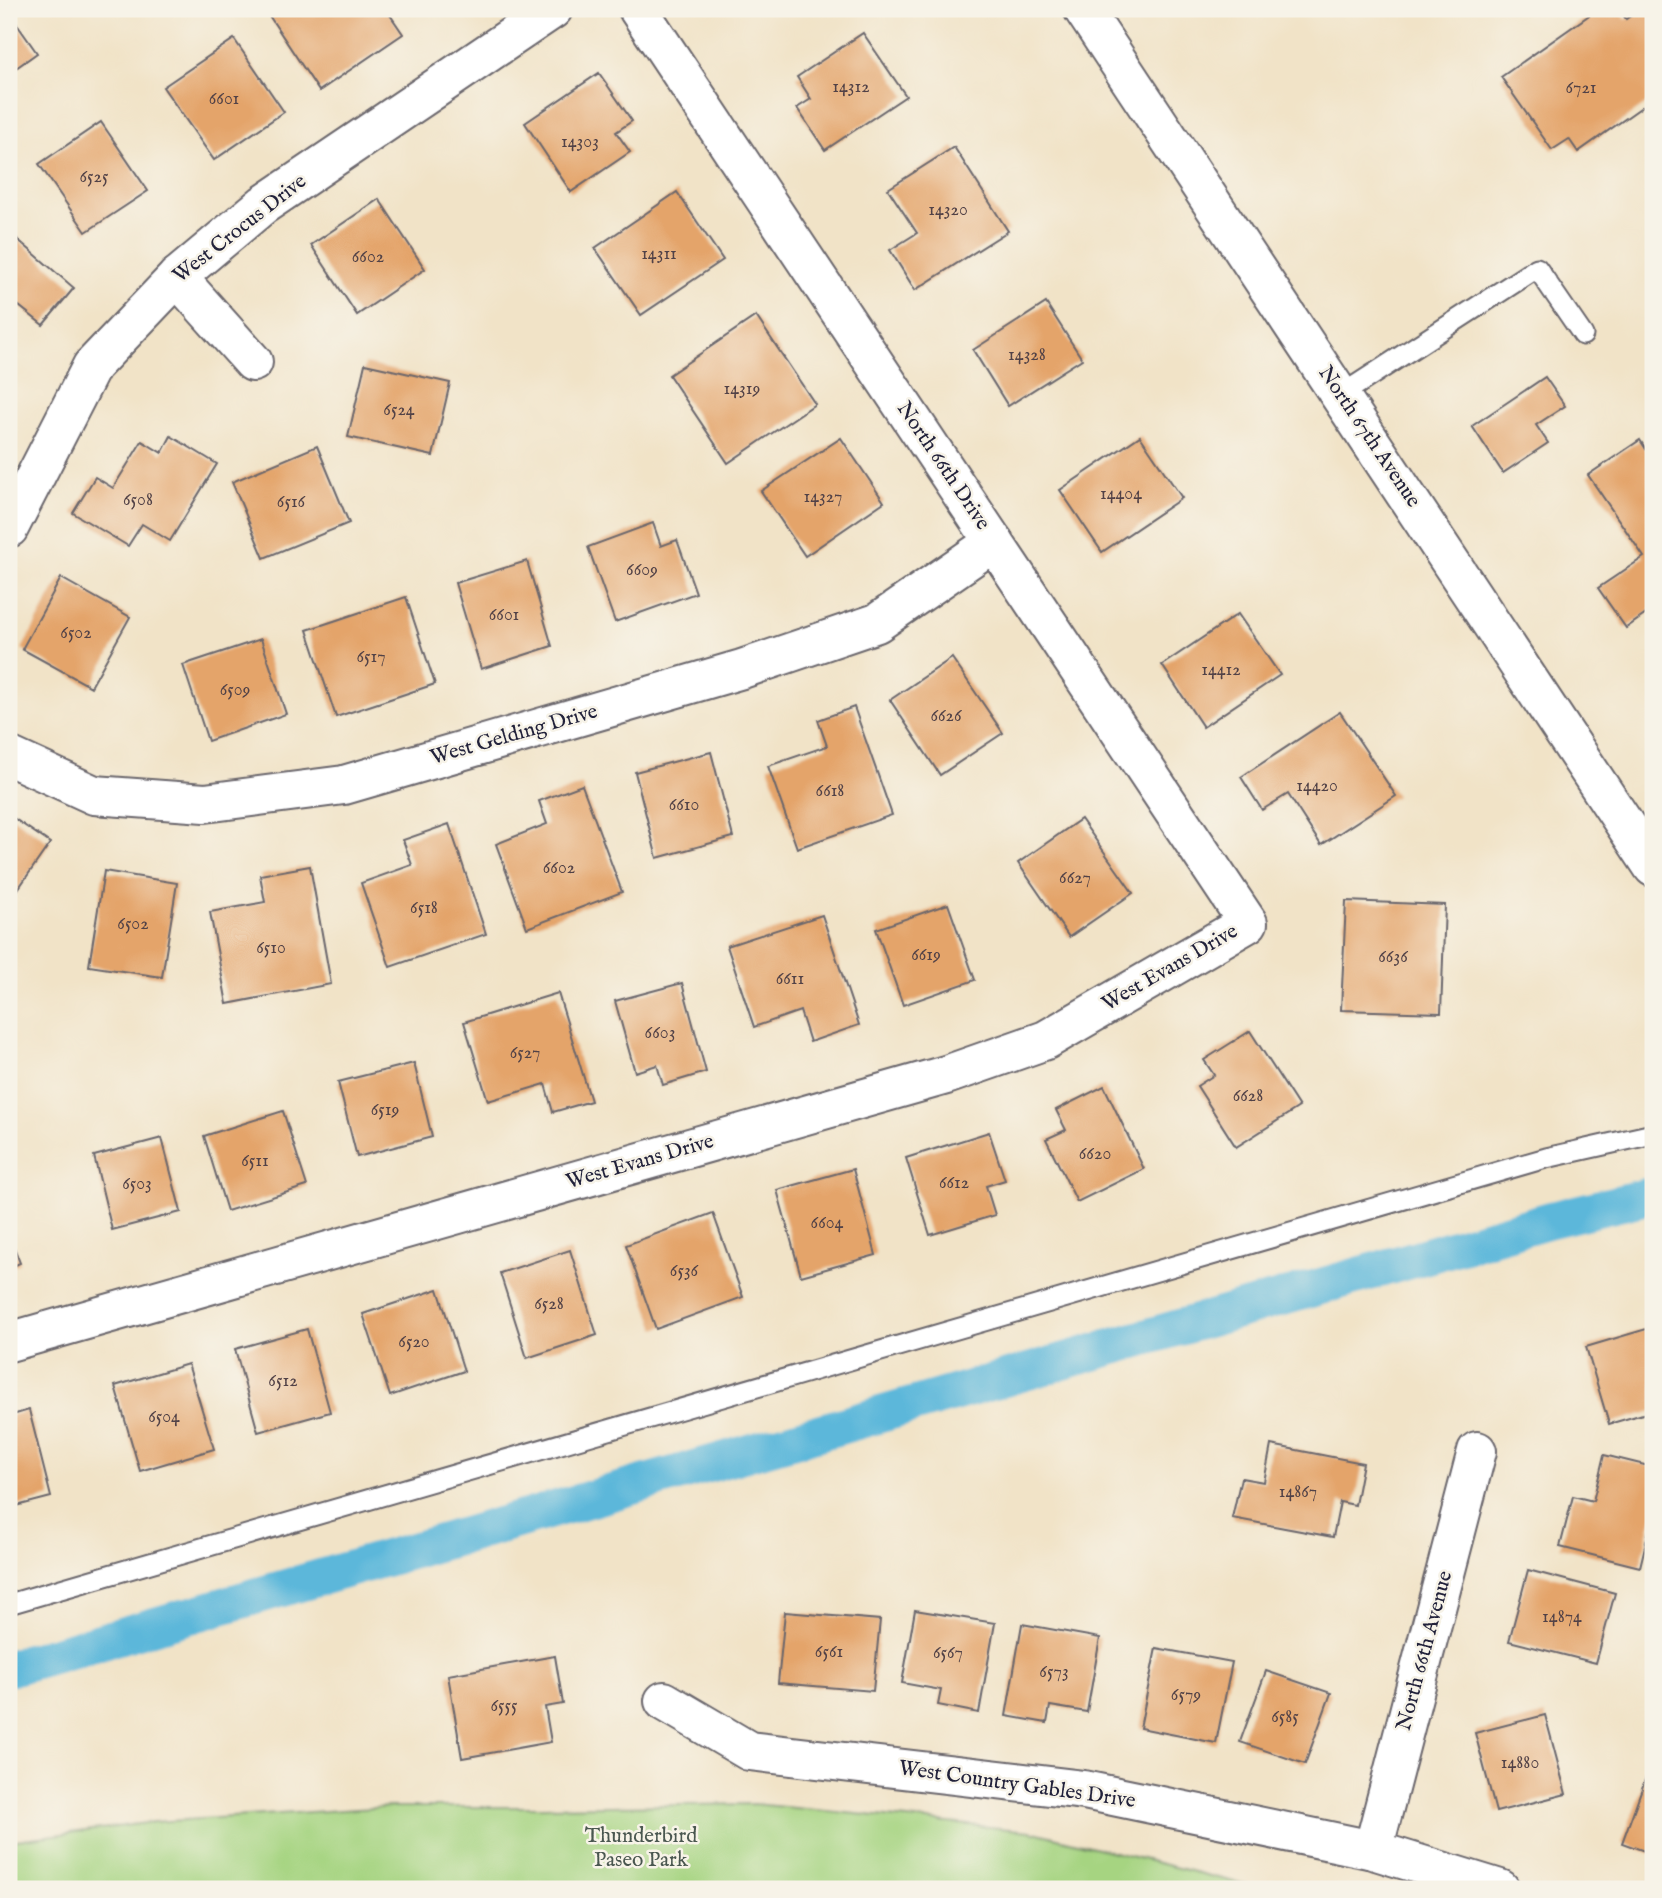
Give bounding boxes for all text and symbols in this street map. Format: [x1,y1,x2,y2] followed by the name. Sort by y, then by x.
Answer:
[832,76,870,99] house number: 14312
[1565,77,1597,100] house number: 6721
[209,88,239,111] house number: 6601
[561,131,599,154] house number: 14303
[80,166,109,189] house number: 6525
[168,168,313,290] street label: West Crocus Drive
[928,199,968,222] house number: 14320
[641,243,677,266] house number: 14311
[352,246,384,269] house number: 6602
[1008,344,1046,367] house number: 14328
[1312,361,1427,513] street label: North 67th Avenue
[724,378,760,401] house number: 14319
[890,397,996,536] street label: North 66th Drive
[383,399,415,422] house number: 6524
[1100,483,1142,506] house number: 14404
[804,486,842,509] house number: 14327
[123,489,153,512] house number: 6508
[277,491,306,514] house number: 6516
[626,559,658,582] house number: 6609
[489,604,519,627] house number: 6601
[60,622,92,645] house number: 6502
[356,646,386,669] house number: 6517
[1201,659,1241,682] house number: 14412
[220,679,250,702] house number: 6509
[427,698,601,772] street label: West Gelding Drive
[930,705,962,728] house number: 6626
[1296,775,1338,798] house number: 14420
[816,780,844,803] house number: 6618
[669,794,699,817] house number: 6610
[543,857,575,880] house number: 6602
[1059,867,1091,890] house number: 6627
[410,897,438,920] house number: 6518
[117,913,149,936] house number: 6502
[1097,918,1243,1018] street label: West Evans Drive
[256,937,286,960] house number: 6510
[911,944,941,967] house number: 6619
[1378,946,1408,969] house number: 6636
[776,968,804,991] house number: 6611
[645,1022,675,1045] house number: 6603
[510,1042,540,1065] house number: 6527
[1233,1085,1263,1108] house number: 6628
[371,1099,399,1122] house number: 6519
[563,1128,717,1196] street label: West Evans Drive
[1079,1143,1111,1166] house number: 6620
[241,1150,269,1173] house number: 6511
[939,1172,969,1195] house number: 6612
[122,1173,152,1196] house number: 6503
[811,1212,844,1235] house number: 6604
[670,1260,699,1283] house number: 6536
[534,1293,564,1316] house number: 6528
[398,1331,430,1354] house number: 6520
[268,1370,298,1393] house number: 6512
[148,1406,180,1429] house number: 6504
[1279,1481,1317,1504] house number: 14867
[1391,1568,1459,1734] street label: North 66th Avenue
[1542,1606,1582,1629] house number: 14874
[815,1641,843,1664] house number: 6561
[933,1642,963,1665] house number: 6567
[1039,1661,1069,1684] house number: 6573
[1171,1684,1201,1707] house number: 6579
[490,1695,518,1718] house number: 6555
[1271,1706,1299,1729] house number: 6585
[1501,1752,1539,1775] house number: 14880
[897,1755,1138,1815] street label: West Country Gables Drive
[585,1823,698,1874] park label: Thunderbird Paseo Park

